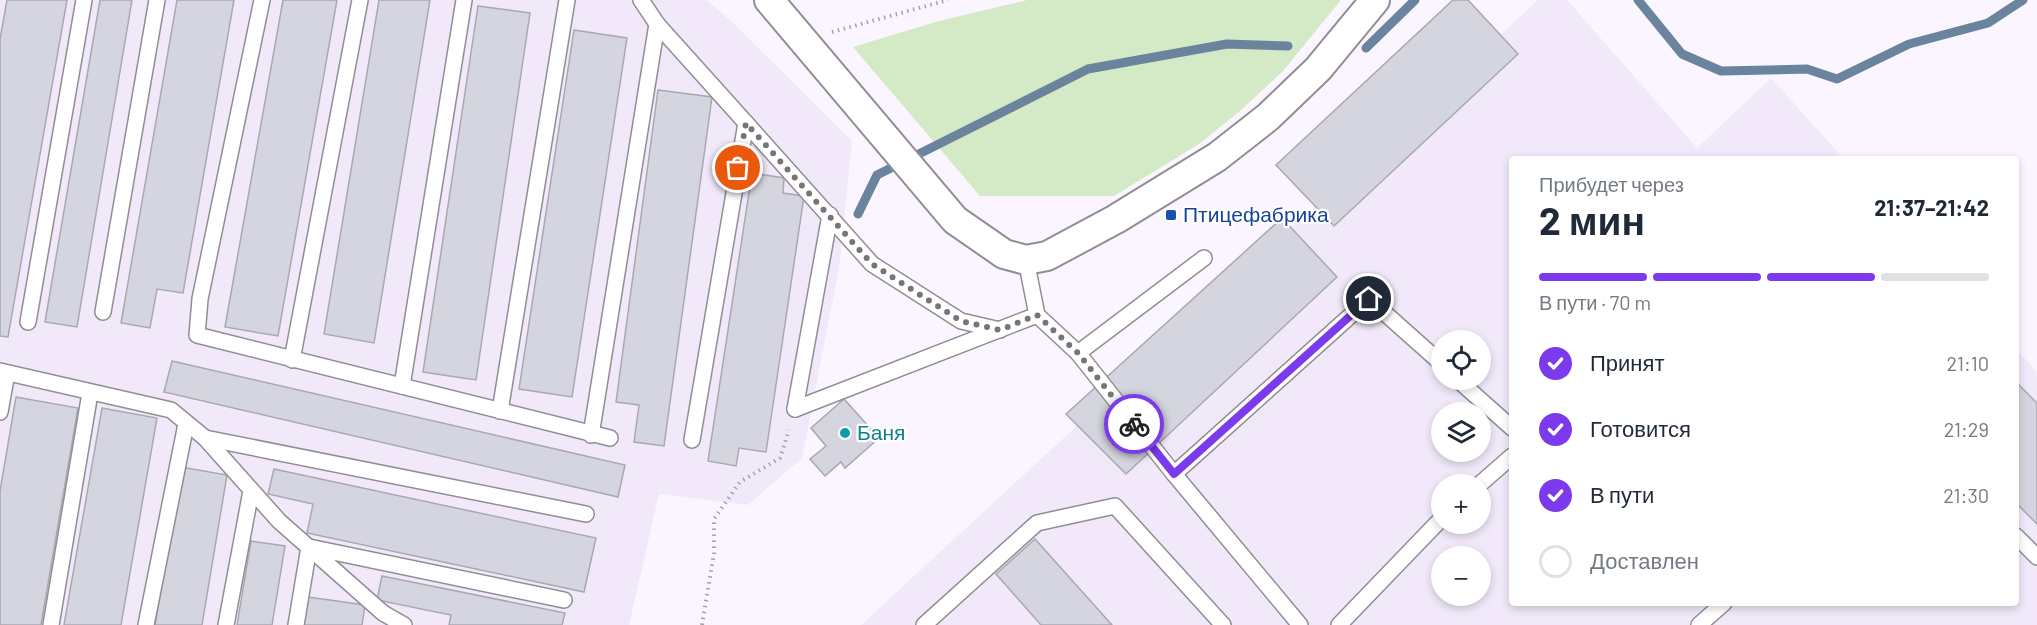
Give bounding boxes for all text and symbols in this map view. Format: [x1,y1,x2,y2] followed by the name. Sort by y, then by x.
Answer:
[712,142,763,193] pin
[721,151,754,184] icon: bag
[1539,172,1684,196] text: Прибудет через
[1874,194,1989,220] text: 21:37–21:42
[1539,196,1645,243] text: 2 мин
[1183,201,1329,226] place label: Птицефабрика
[1164,208,1178,222] marker: Птицефабрика
[1343,273,1394,324] pin
[1352,282,1385,315] icon: home
[1539,290,1651,314] text: В пути · 70 m
[1431,330,1491,606] map controls
[1431,330,1491,390] button: locate
[1539,347,1572,380] icon: check
[1590,349,1664,375] text: Принят
[1946,351,1989,375] text: 21:10
[1104,394,1164,454] courier
[1431,402,1491,462] button: layers
[1118,408,1151,441] icon: bike
[1539,413,1572,446] icon: check
[1590,415,1691,441] text: Готовится
[1944,417,1989,441] text: 21:29
[857,419,905,444] place label: Баня
[838,426,852,440] marker: Баня
[1431,474,1491,534] button: +
[1539,479,1572,512] icon: check
[1590,481,1654,507] text: В пути
[1943,483,1989,507] text: 21:30
[1431,546,1491,606] button: −
[1590,547,1699,573] text: Доставлен

